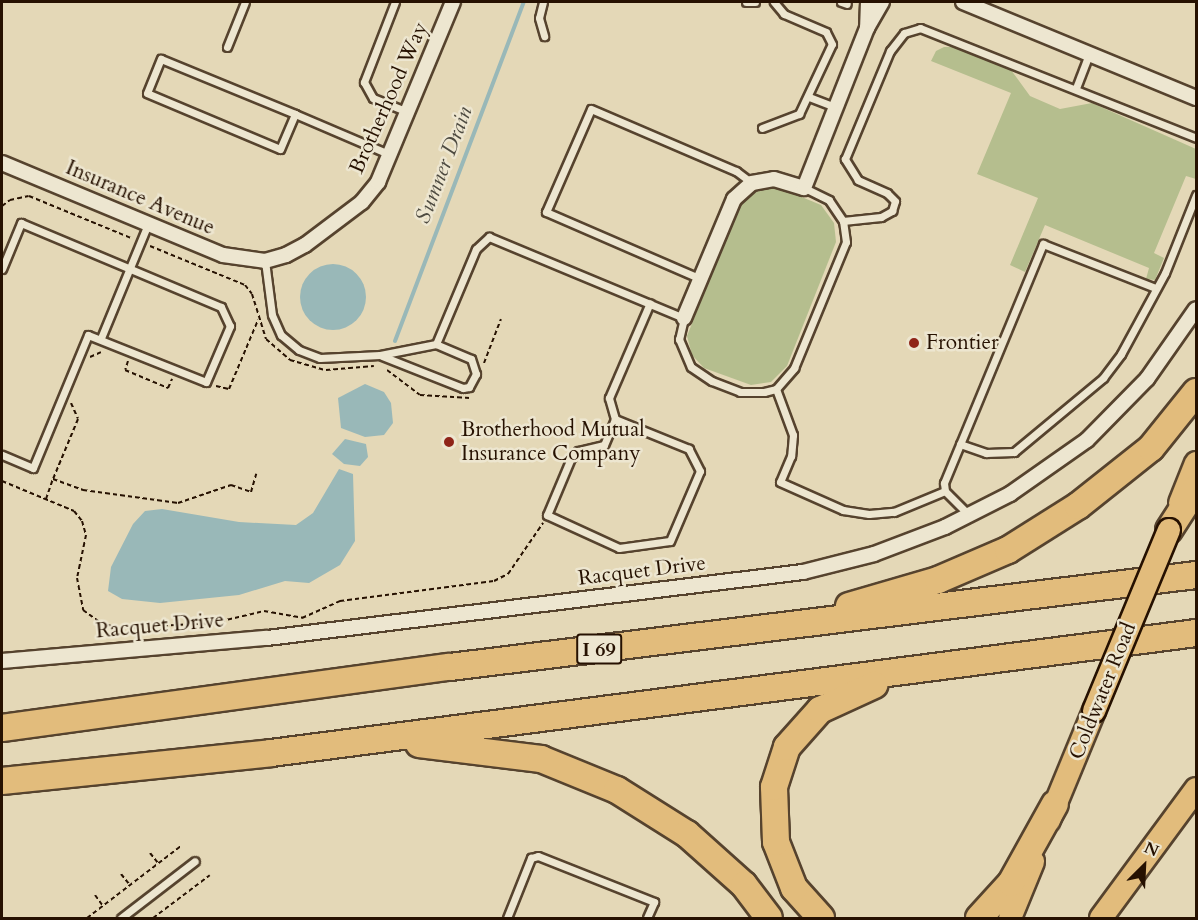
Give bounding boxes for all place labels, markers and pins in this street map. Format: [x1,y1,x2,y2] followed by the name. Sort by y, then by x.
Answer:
[926,330,999,356] place label: Frontier
[907,336,921,350] marker: Frontier
[461,417,645,467] place label: Brotherhood Mutual Insurance Company
[442,435,456,449] marker: Brotherhood Mutual Insurance Company

